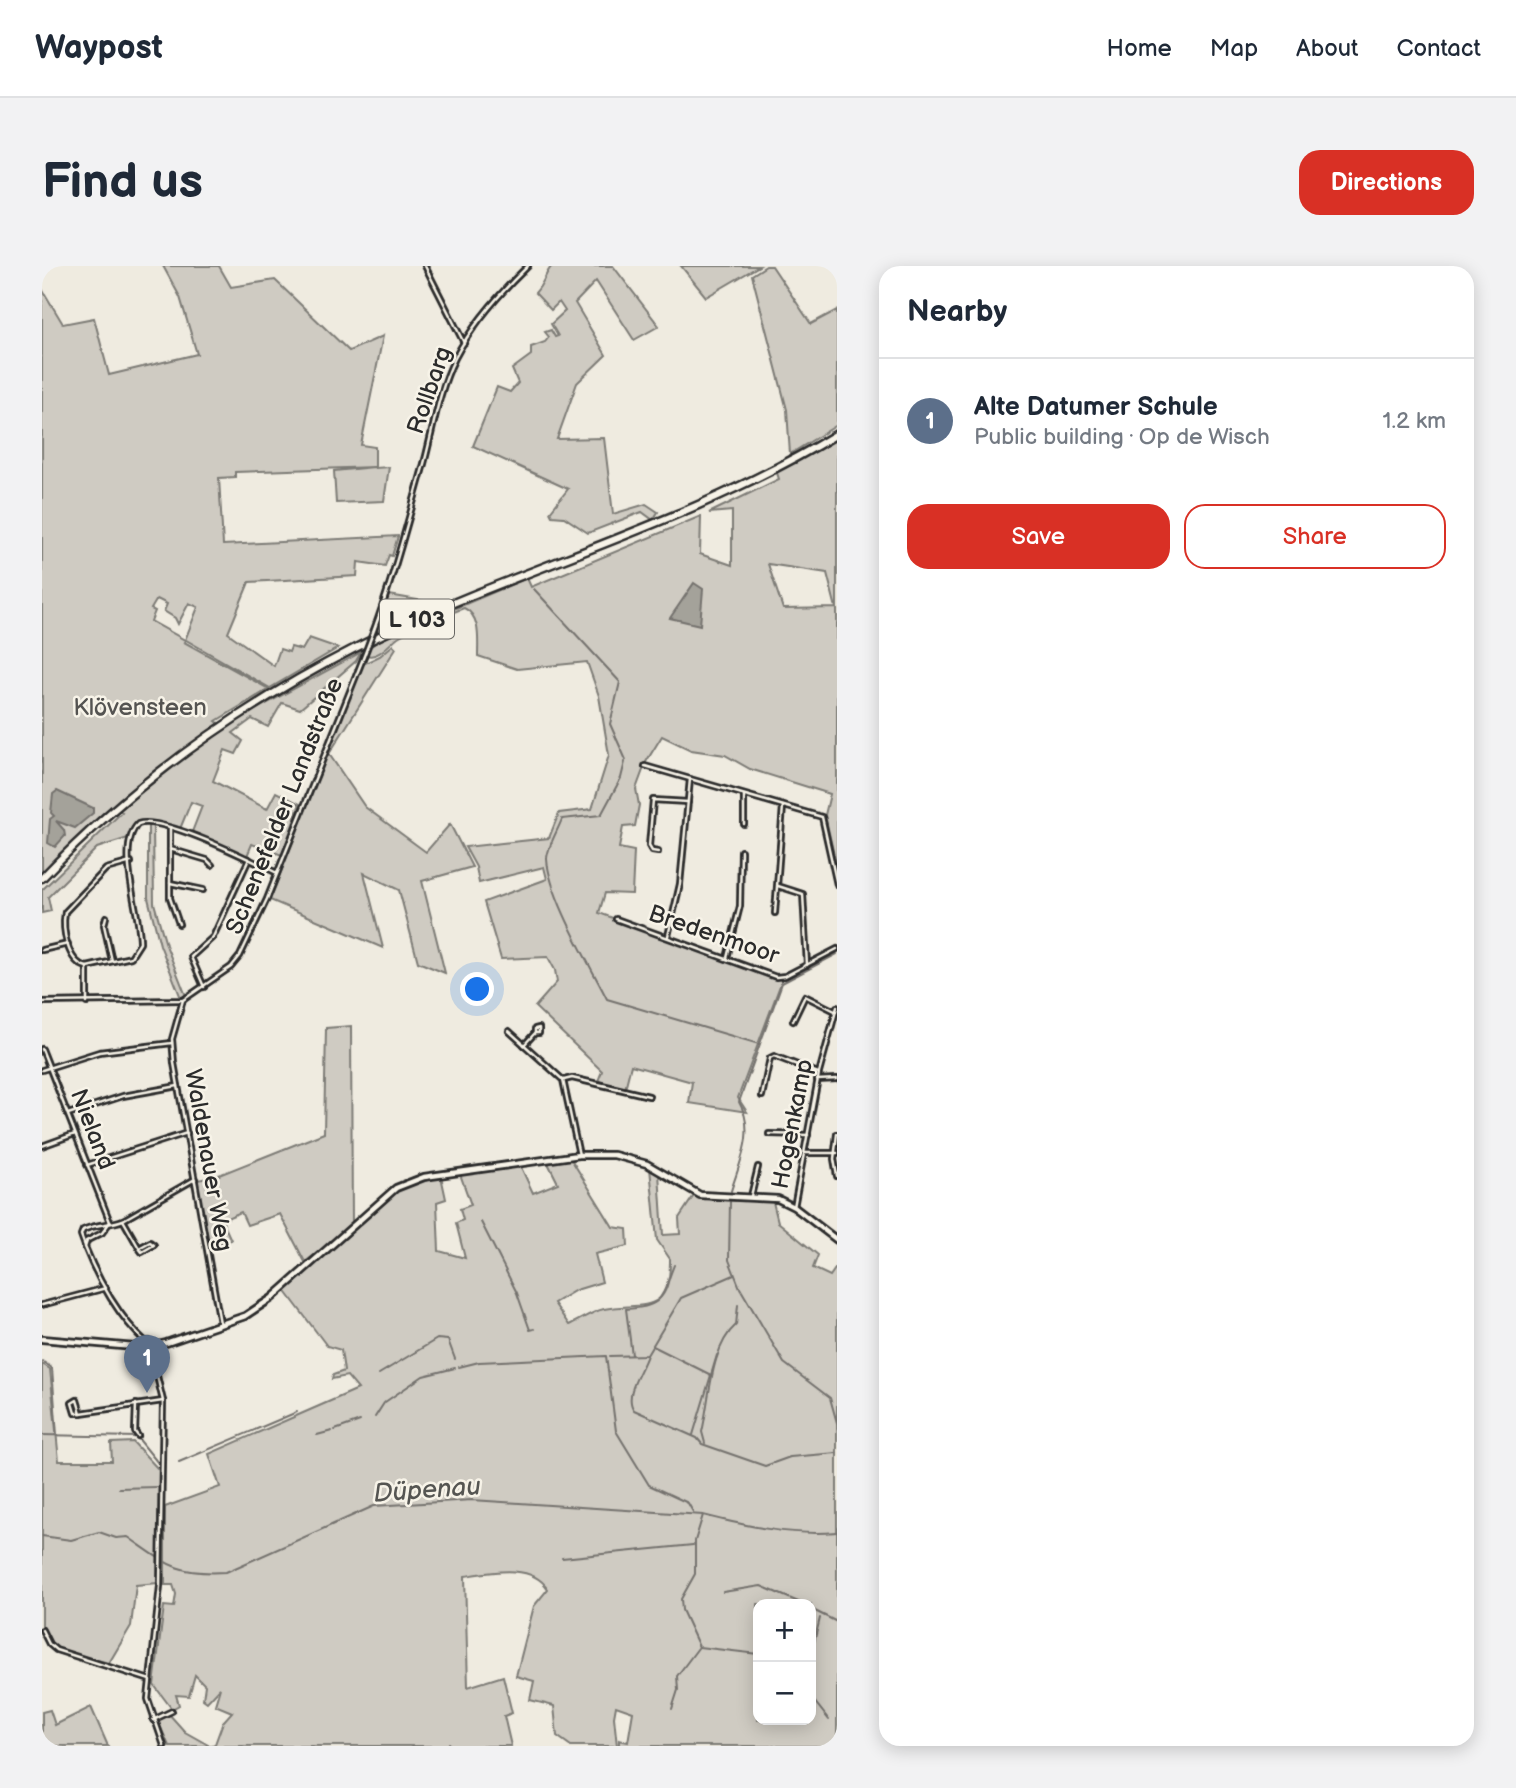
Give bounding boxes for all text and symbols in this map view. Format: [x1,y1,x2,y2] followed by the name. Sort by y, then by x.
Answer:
[35,28,163,68] text: Waypost
[1107,34,1172,63] text: Home
[1210,34,1258,63] text: Map
[1296,34,1358,63] text: About
[1396,34,1481,63] text: Contact
[1299,150,1474,215] button: Directions
[42,153,203,212] text: Find us
[907,294,1007,330] text: Nearby
[401,343,458,438] street label: Rollbarg
[974,392,1218,423] text: Alte Datumer Schule
[925,407,935,435] text: 1
[1383,407,1446,435] text: 1.2 km
[974,423,1270,451] text: Public building · Op de Wisch
[907,504,1170,569] button: Save
[1184,504,1446,569] button: Share
[380,600,454,638] road number: L 103
[220,674,349,939] street label: Schenefelder Landstraße
[73,693,207,722] park label: Klövensteen
[645,899,783,970] street label: Bredenmoor
[460,972,494,1006] your location
[766,1057,819,1191] street label: Hogenkamp
[178,1067,239,1254] street label: Waldenauer Weg
[64,1085,121,1174] street label: Nieland
[124,1335,170,1393] pin: 1
[372,1471,482,1510] water label: Düpenau
[753,1599,816,1725] map controls
[753,1599,816,1662] button: +
[753,1662,816,1725] button: −

